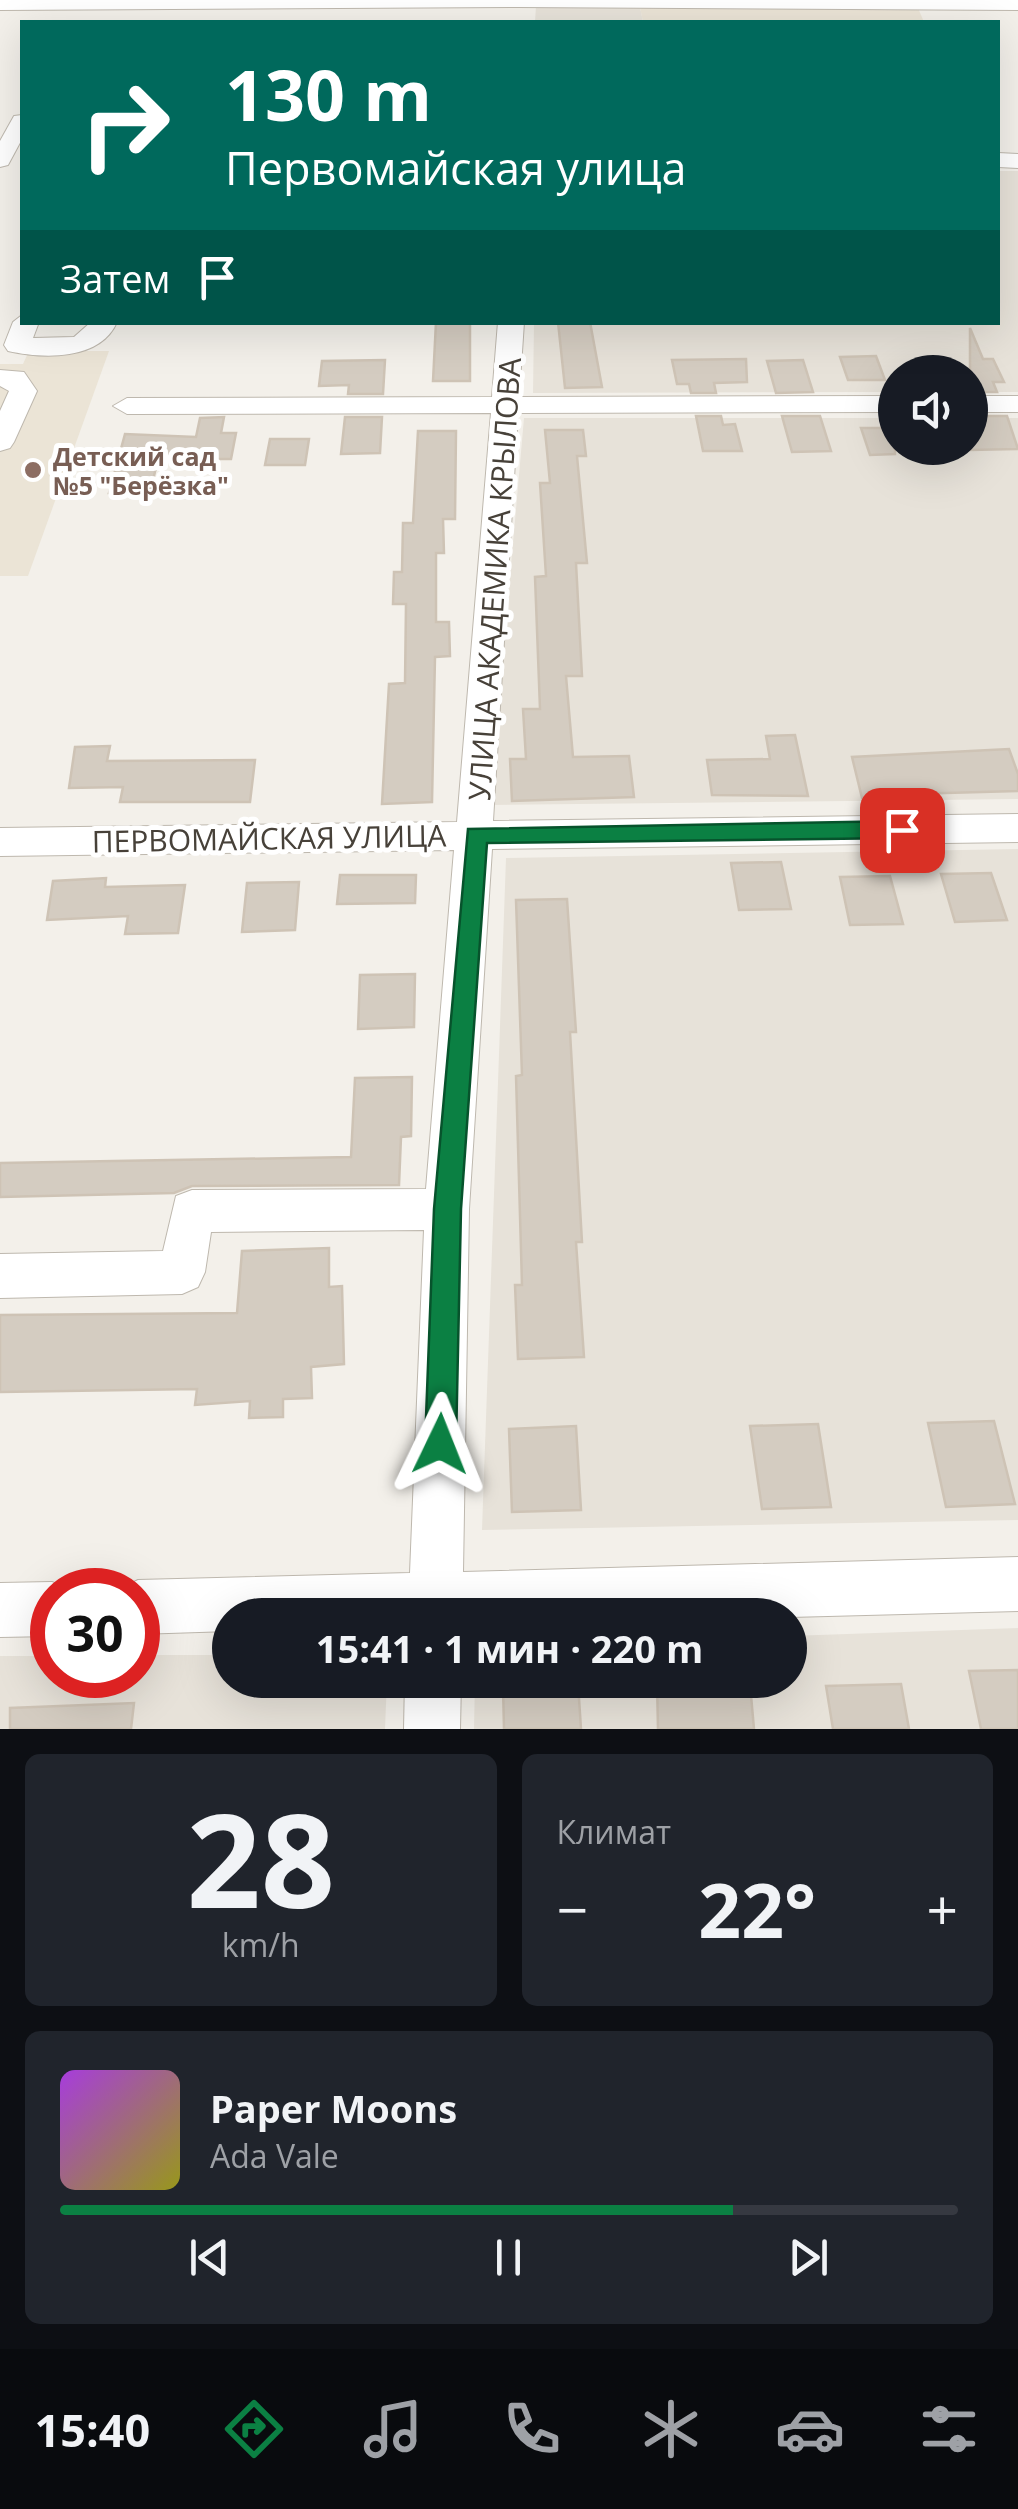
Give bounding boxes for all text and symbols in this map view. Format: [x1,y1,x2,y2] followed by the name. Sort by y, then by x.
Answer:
[225,46,432,142] text: 130 m
[60,60,190,190] icon: right
[225,137,687,198] text: Первомайская улица
[190,250,245,305] icon: arrive
[60,252,170,304] text: Затем
[878,355,988,465] map controls
[878,355,988,465] button: sound
[458,356,530,802] street label: УЛИЦА АКАДЕМИКА КРЫЛОВА
[53,439,229,502] place label: Детский сад №5 "Берёзка"
[22,459,44,481] marker: Детский сад №5 "Берёзка"
[860,788,945,873] pin
[875,803,930,858] icon: arrive
[91,814,447,862] street label: ПЕРВОМАЙСКАЯ УЛИЦА
[388,1392,492,1496] position arrow
[30,1568,160,1698] speed limit sign: 30
[316,1622,703,1674] text: 15:41 · 1 мин · 220 m
[186,1769,335,1946] text: 28
[557,1810,671,1853] text: Климат
[698,1858,816,1960] text: 22°
[557,1871,588,1946] text: −
[927,1871,958,1946] text: +
[222,1923,300,1966] text: km/h
[210,2082,457,2134] text: Paper Moons
[210,2134,339,2177] text: Ada Vale
[182,2230,237,2285] icon: previous
[481,2230,536,2285] icon: pause
[781,2230,836,2285] icon: next
[219,2394,289,2464] icon: directions
[358,2394,428,2464] icon: music
[497,2394,567,2464] icon: phone
[636,2394,706,2464] icon: climate
[775,2394,845,2464] icon: car
[914,2394,984,2464] icon: filters
[34,2399,150,2460] text: 15:40

